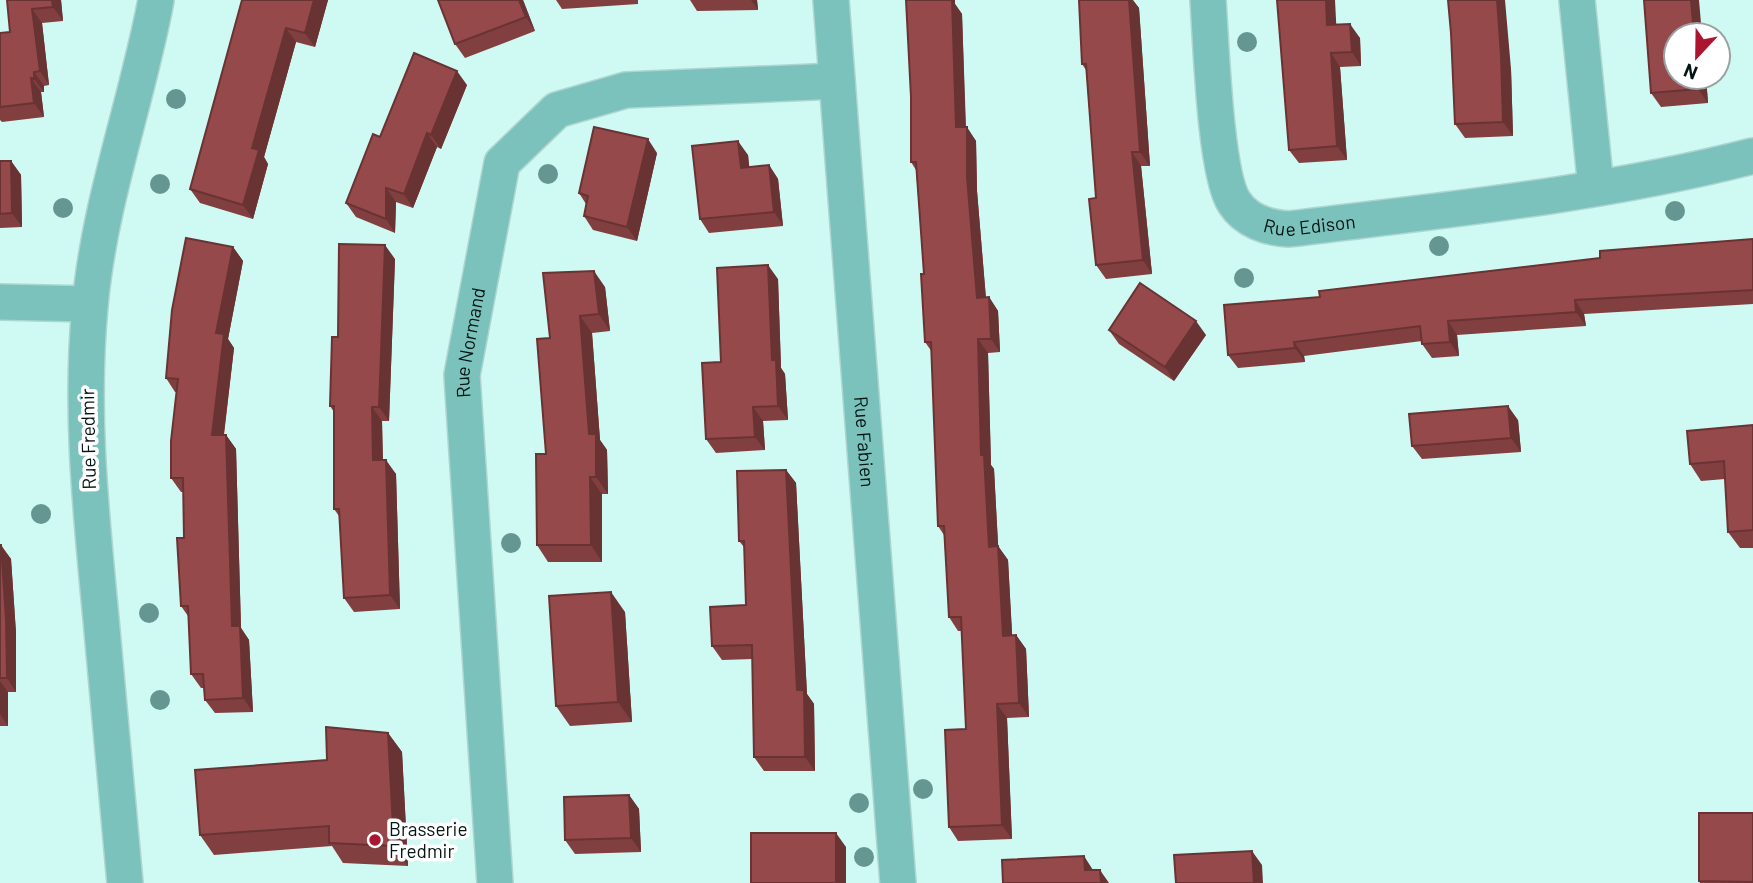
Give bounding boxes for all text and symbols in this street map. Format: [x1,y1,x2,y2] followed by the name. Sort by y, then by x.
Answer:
[1662,21,1732,91] north arrow
[1680,59,1701,85] text: N
[1261,209,1357,240] street label: Rue Edison
[450,285,489,399] street label: Rue Normand
[75,388,100,490] street label: Rue Fredmir
[850,395,880,488] street label: Rue Fabien
[389,817,468,862] place label: Brasserie Fredmir
[367,832,383,848] marker: Brasserie Fredmir

